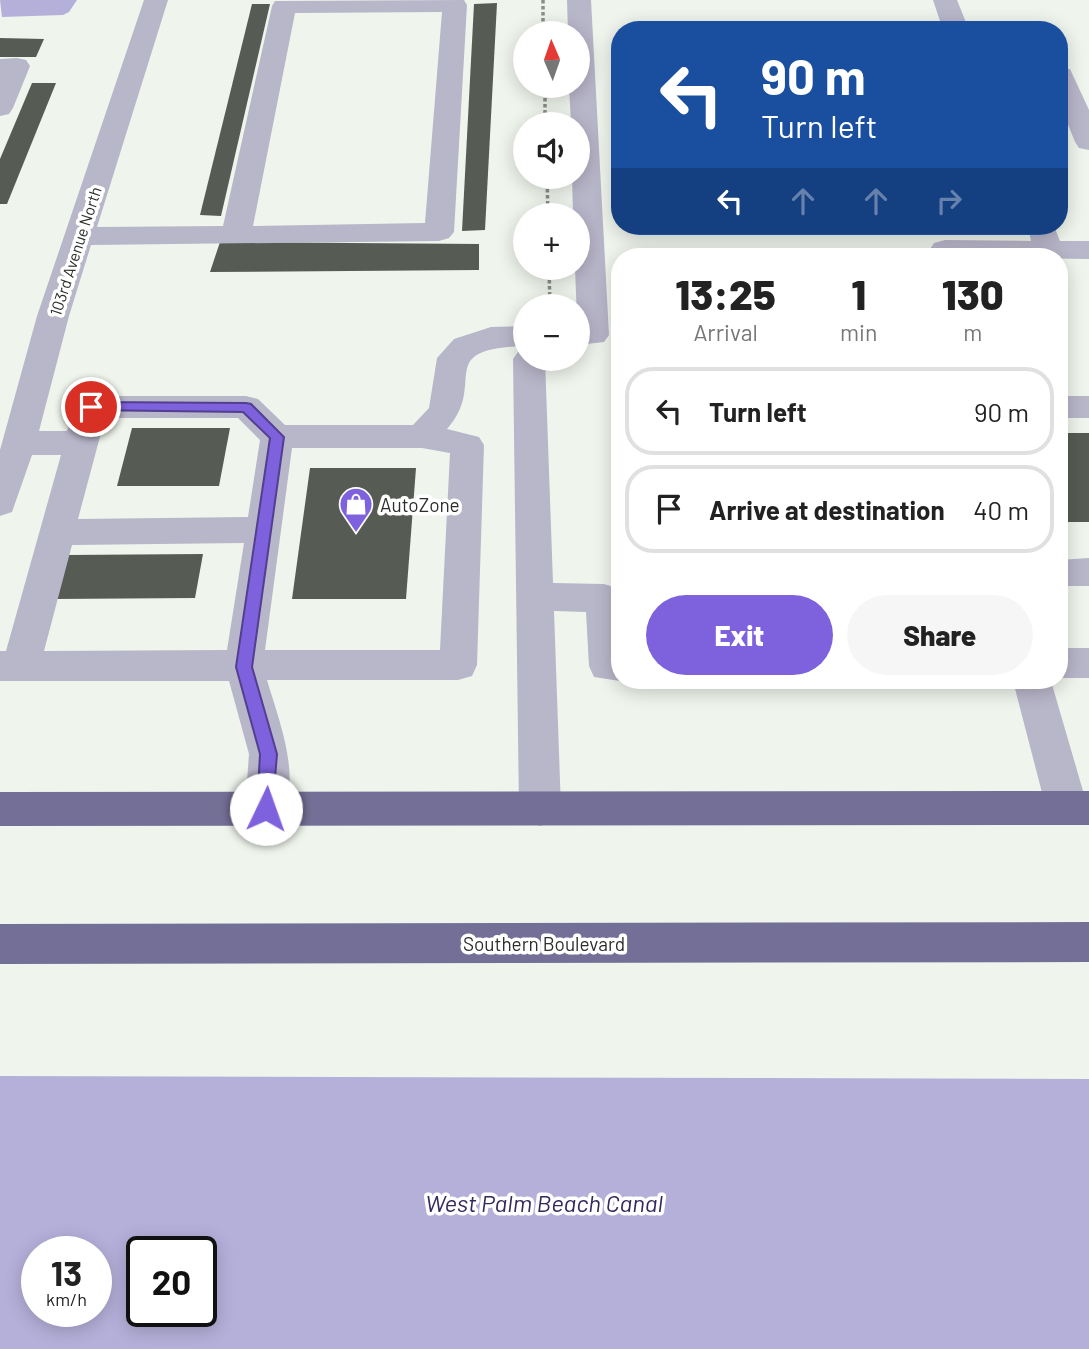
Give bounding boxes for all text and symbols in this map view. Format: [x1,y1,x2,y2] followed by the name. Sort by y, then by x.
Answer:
[513,21,590,98] north arrow
[513,21,590,371] map controls
[761,46,866,105] text: 90 m
[646,49,737,140] icon: left
[761,106,878,144] text: Turn left
[513,112,590,189] button: sound
[711,182,749,220] icon: left
[784,182,822,220] icon: ahead
[857,182,895,220] icon: ahead
[930,182,968,220] icon: right
[45,184,105,318] street label: 103rd Avenue North
[513,203,590,280] button: +
[675,268,776,318] text: 13:25
[851,268,866,318] text: 1
[942,268,1004,318] text: 130
[513,294,590,371] button: −
[693,318,758,346] text: Arrival
[840,318,877,346] text: min
[963,318,982,346] text: m
[61,377,121,437] pin
[72,388,110,426] icon: arrive
[650,392,688,430] icon: left
[709,396,807,427] text: Turn left
[974,396,1029,427] text: 90 m
[337,485,375,534] shop icon: AutoZone
[650,490,688,528] icon: arrive
[380,493,460,516] place label: AutoZone
[709,494,945,525] text: Arrive at destination
[973,494,1029,525] text: 40 m
[646,595,833,675] button: Exit
[847,595,1033,675] button: Share
[229,772,303,846] position arrow
[463,932,625,955] street label: Southern Boulevard
[425,1188,663,1217] water label: West Palm Beach Canal
[126,1236,217,1327] speed limit sign: 20
[51,1251,82,1293] text: 13
[46,1288,87,1310] text: km/h

